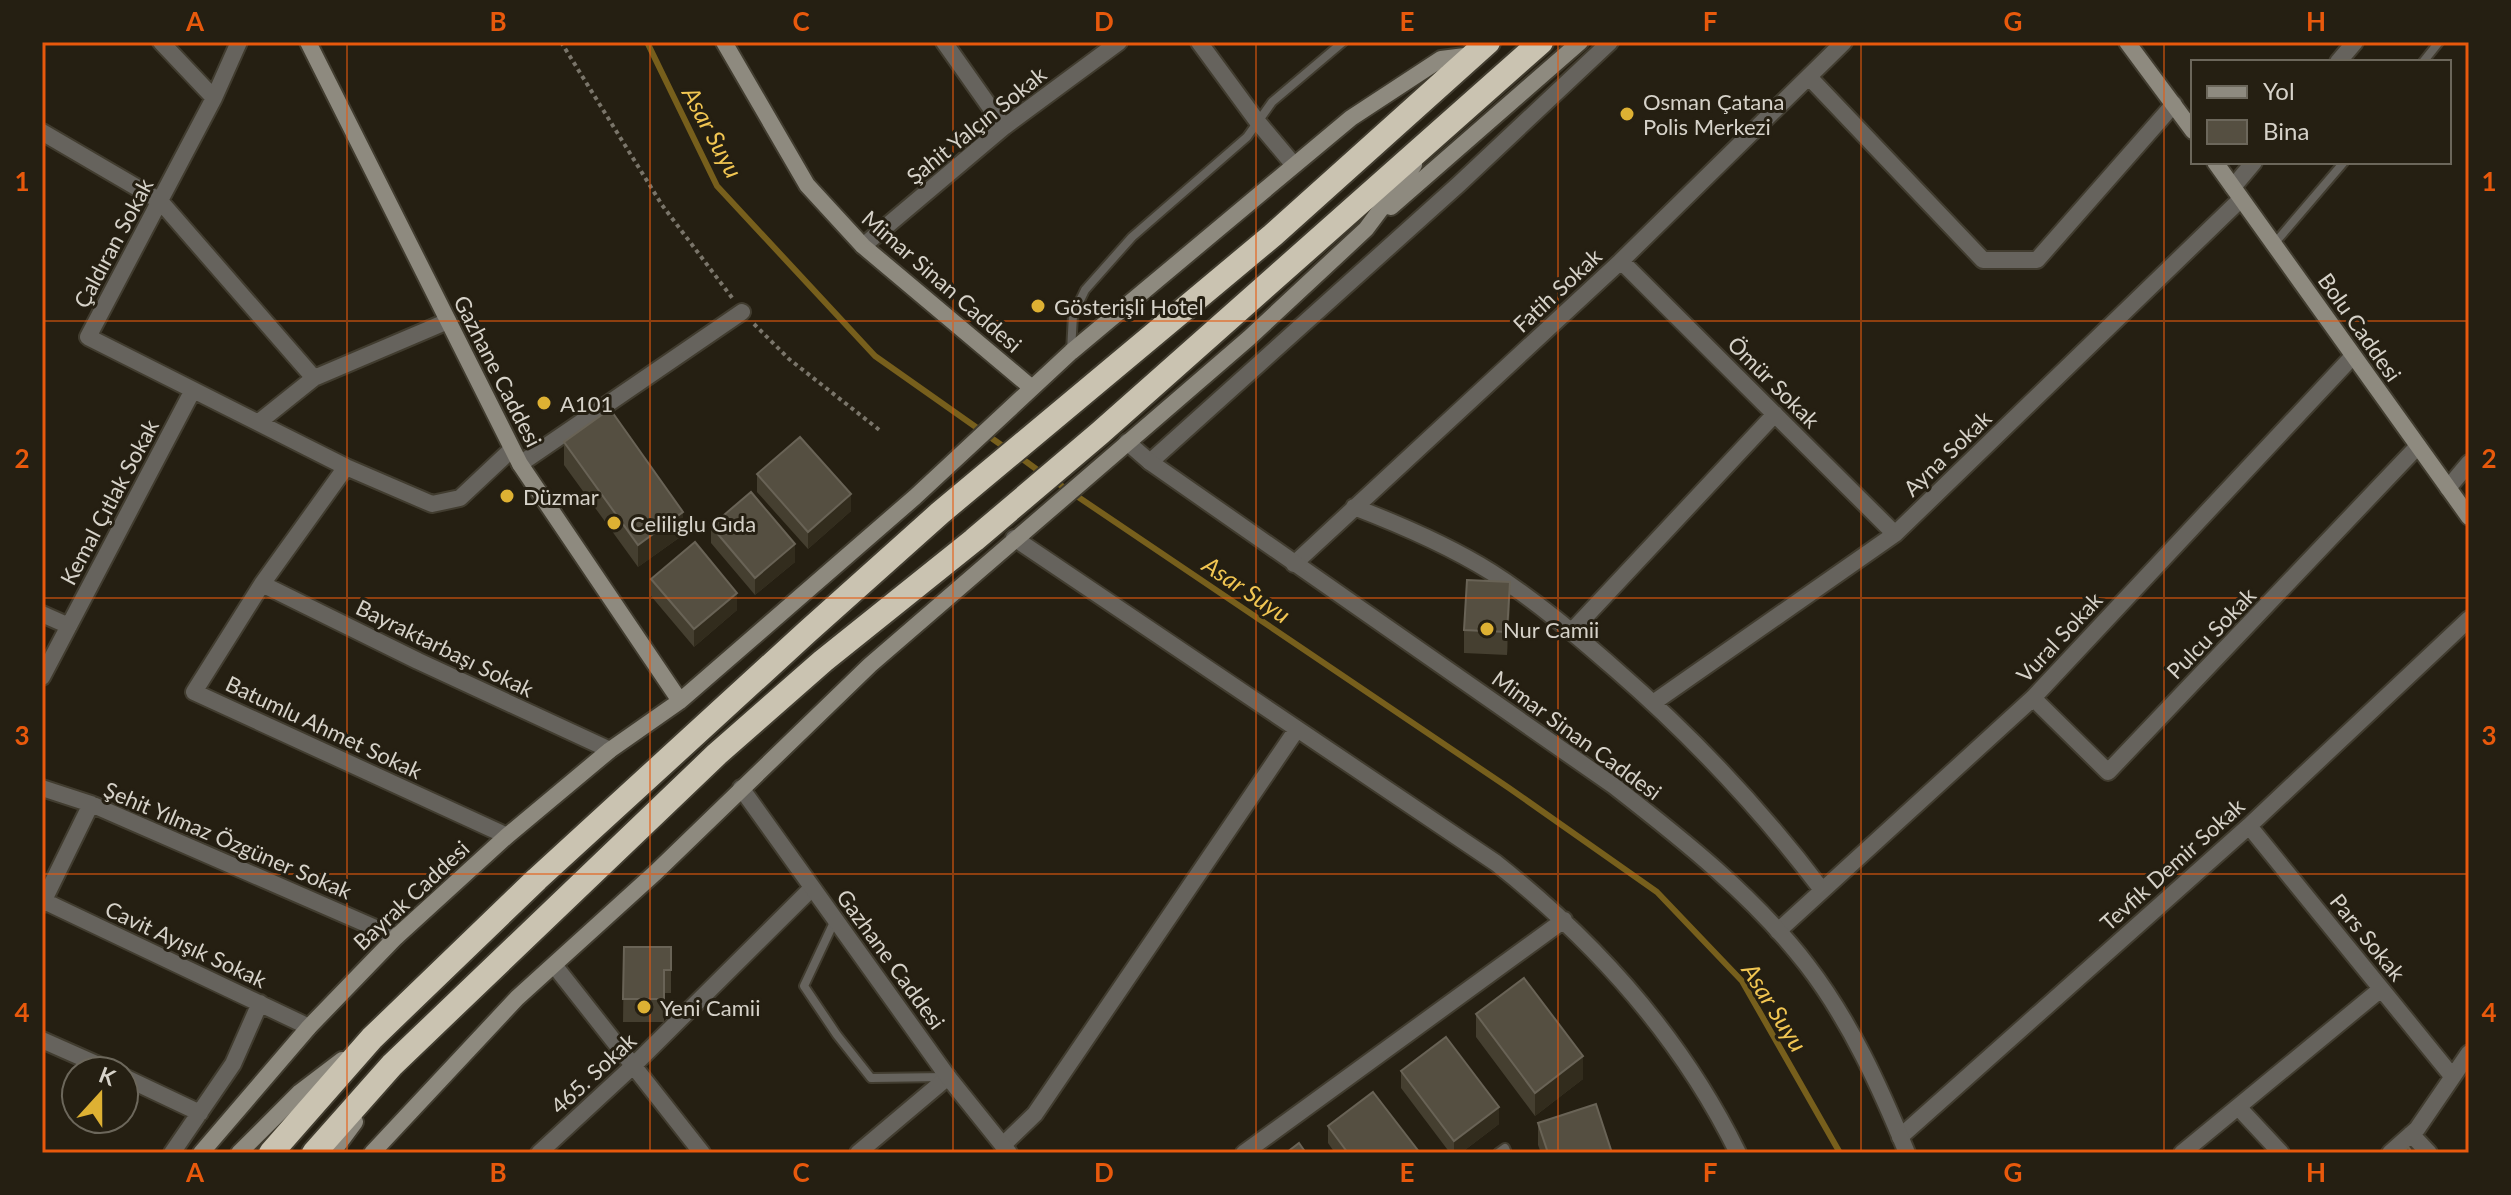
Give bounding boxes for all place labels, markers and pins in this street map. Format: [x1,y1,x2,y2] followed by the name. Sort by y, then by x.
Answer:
[1643,88,1784,140] place label: Osman Çatana Polis Merkezi
[1618,105,1636,123] marker: Osman Çatana Polis Merkezi
[1054,293,1204,320] place label: Gösterişli Hotel
[1029,297,1047,315] marker: Gösterişli Hotel
[560,390,613,417] place label: A101
[535,394,553,412] marker: A101
[523,483,599,510] place label: Düzmar
[498,487,516,505] marker: Düzmar
[630,510,756,537] place label: Celiliglu Gıda
[605,514,623,532] marker: Celiliglu Gıda
[1503,616,1599,643] place label: Nur Camii
[1478,620,1496,638] marker: Nur Camii
[660,994,760,1021] place label: Yeni Camii
[635,998,653,1016] marker: Yeni Camii

